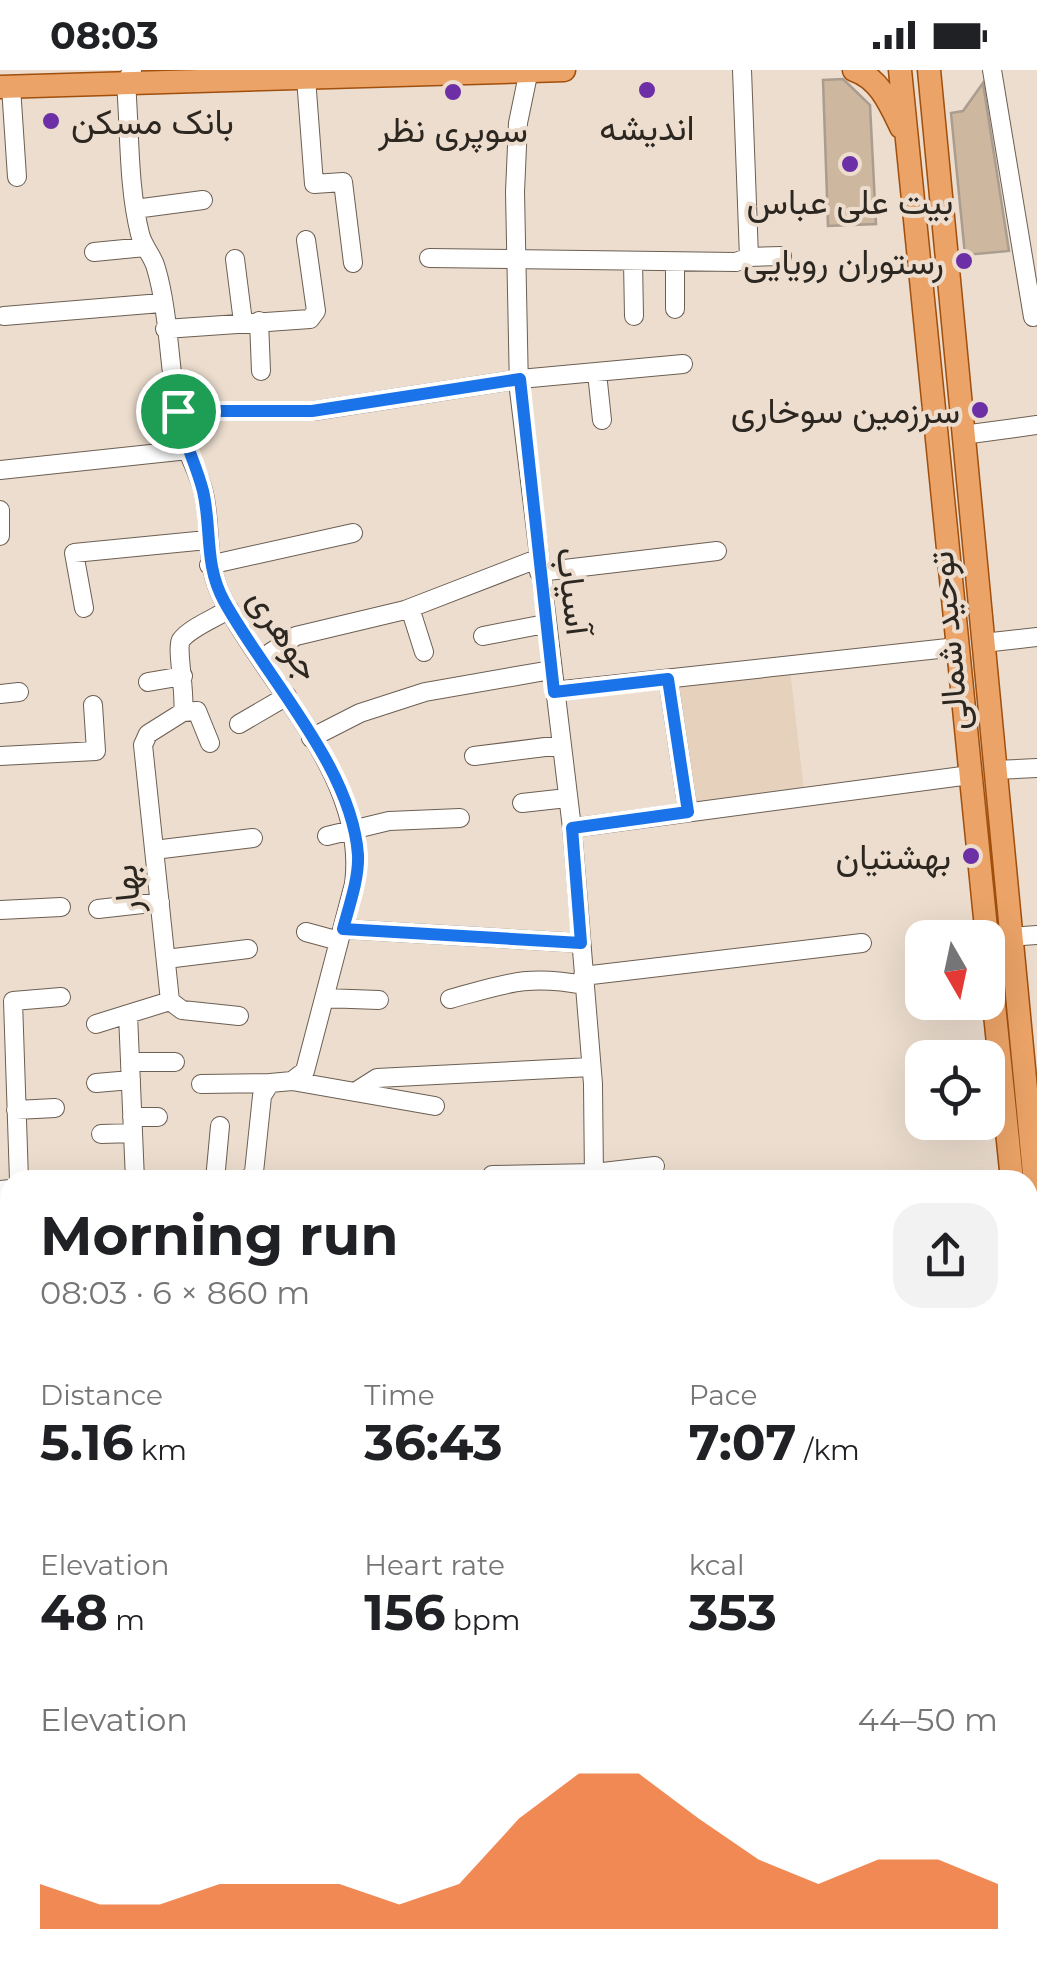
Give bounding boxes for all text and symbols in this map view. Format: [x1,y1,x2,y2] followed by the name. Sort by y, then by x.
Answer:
[50,12,159,59] text: 08:03
[636,79,658,101] marker: اندیشه
[442,81,464,103] marker: سوپری نظر
[71,100,234,143] place label: بانک مسکن
[599,106,695,149] place label: اندیشه
[377,108,528,154] place label: سوپری نظر
[40,110,62,132] marker: بانک مسکن
[839,153,861,175] marker: بیت علی عباس
[747,180,953,223] place label: بیت علی عباس
[743,240,944,284] place label: رستوران رویایی
[953,250,975,272] marker: رستوران رویایی
[136,369,221,454] pin
[151,384,206,439] icon: arrive
[731,389,960,433] place label: سرزمین سوخاری
[969,399,991,421] marker: سرزمین سوخاری
[547,545,601,640] street label: آسیاب
[919,549,978,732] street label: توحید شمالی
[238,580,331,689] street label: جوهری
[836,835,951,879] place label: بهشتیان
[960,845,982,867] marker: بهشتیان
[102,862,151,917] street label: بهار
[905,920,1005,1020] north arrow
[905,920,1005,1140] map controls
[905,1040,1005,1140] button: locate
[40,1202,398,1269] text: Morning run
[893,1203,998,1308] button: share
[40,1273,310,1312] text: 08:03 · 6 × 860 m
[40,1378,163,1412] text: Distance
[364,1378,435,1412] text: Time
[689,1378,757,1412] text: Pace
[40,1412,133,1473] text: 5.16
[364,1412,503,1473] text: 36:43
[689,1412,797,1473] text: 7:07
[133,1433,187,1467] text: km
[797,1433,860,1467] text: /km
[40,1548,169,1582] text: Elevation
[364,1548,505,1582] text: Heart rate
[689,1548,745,1582] text: kcal
[40,1582,108,1643] text: 48
[364,1582,446,1643] text: 156
[689,1582,777,1643] text: 353
[108,1603,145,1637] text: m
[446,1603,521,1637] text: bpm
[40,1700,188,1739] text: Elevation
[858,1700,998,1739] text: 44–50 m

